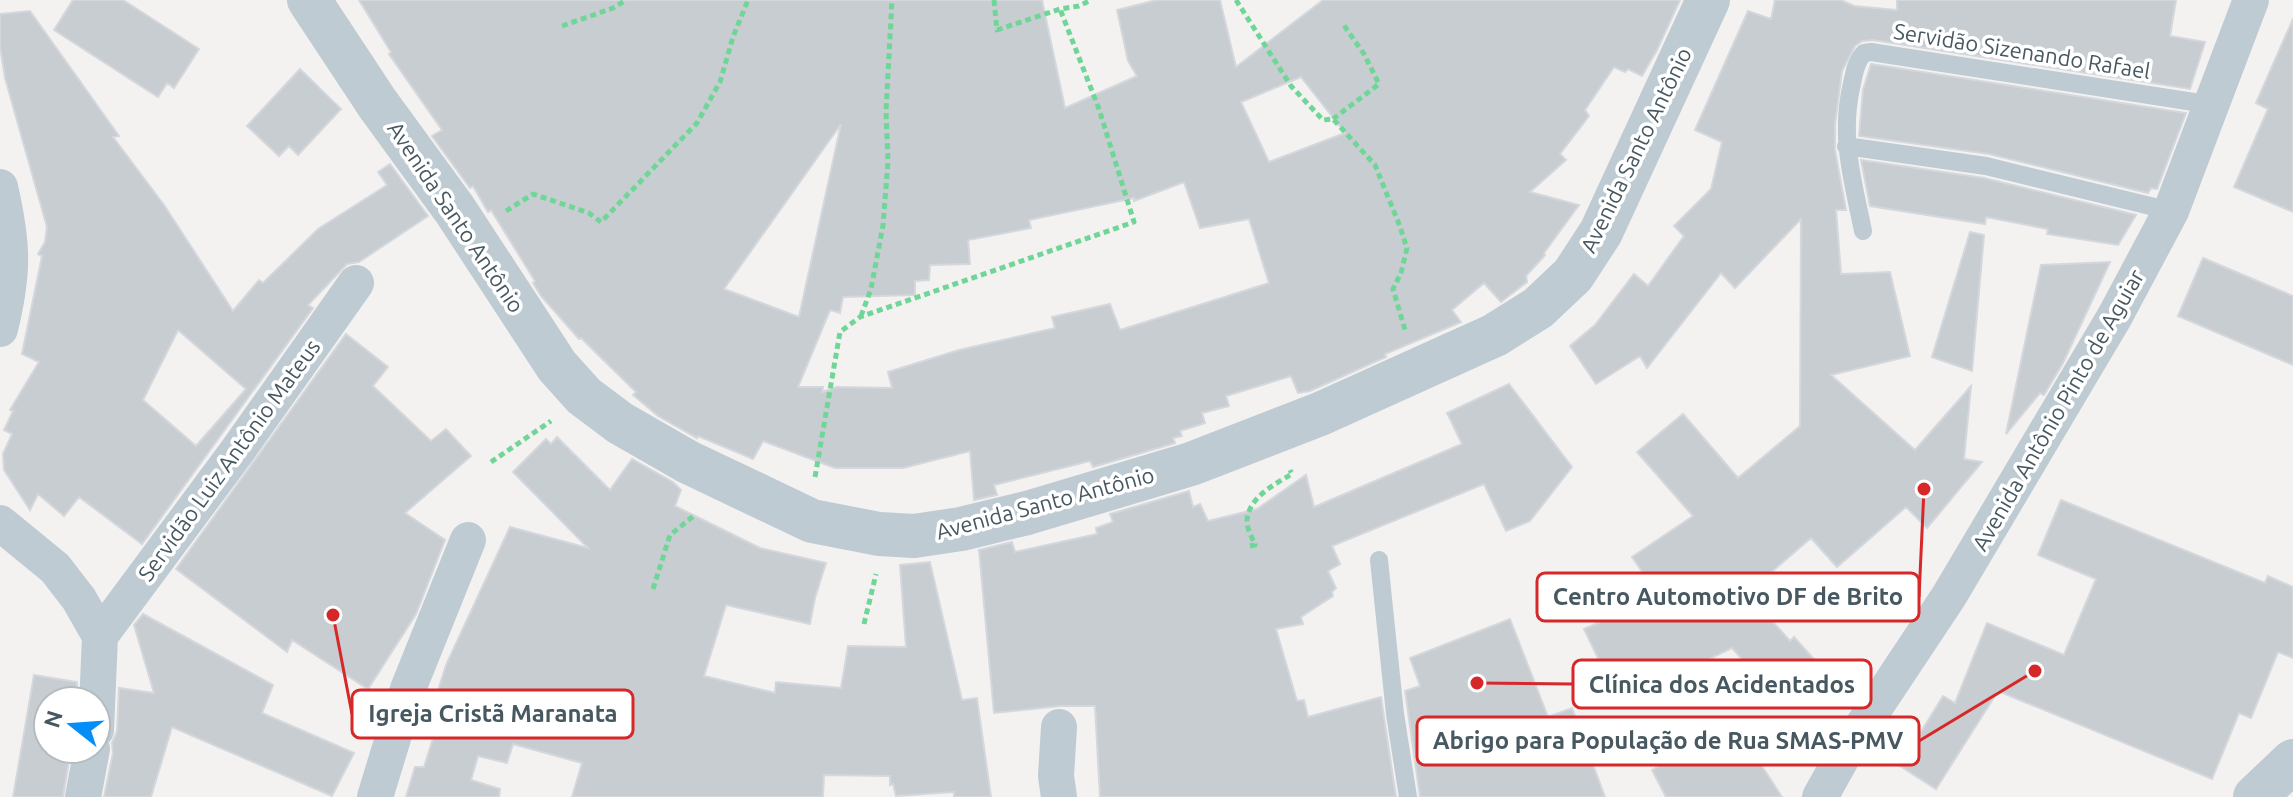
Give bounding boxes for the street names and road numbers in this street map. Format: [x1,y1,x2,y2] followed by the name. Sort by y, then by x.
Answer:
[1892,18,2152,83] street label: Servidão Sizenando Rafael
[1575,43,1696,256] street label: Avenida Santo Antônio
[383,116,530,317] street label: Avenida Santo Antônio
[1967,264,2149,555] street label: Avenida Antônio Pinto de Aguiar
[133,334,325,585] street label: Servidão Luiz Antônio Mateus
[933,461,1157,544] street label: Avenida Santo Antônio

